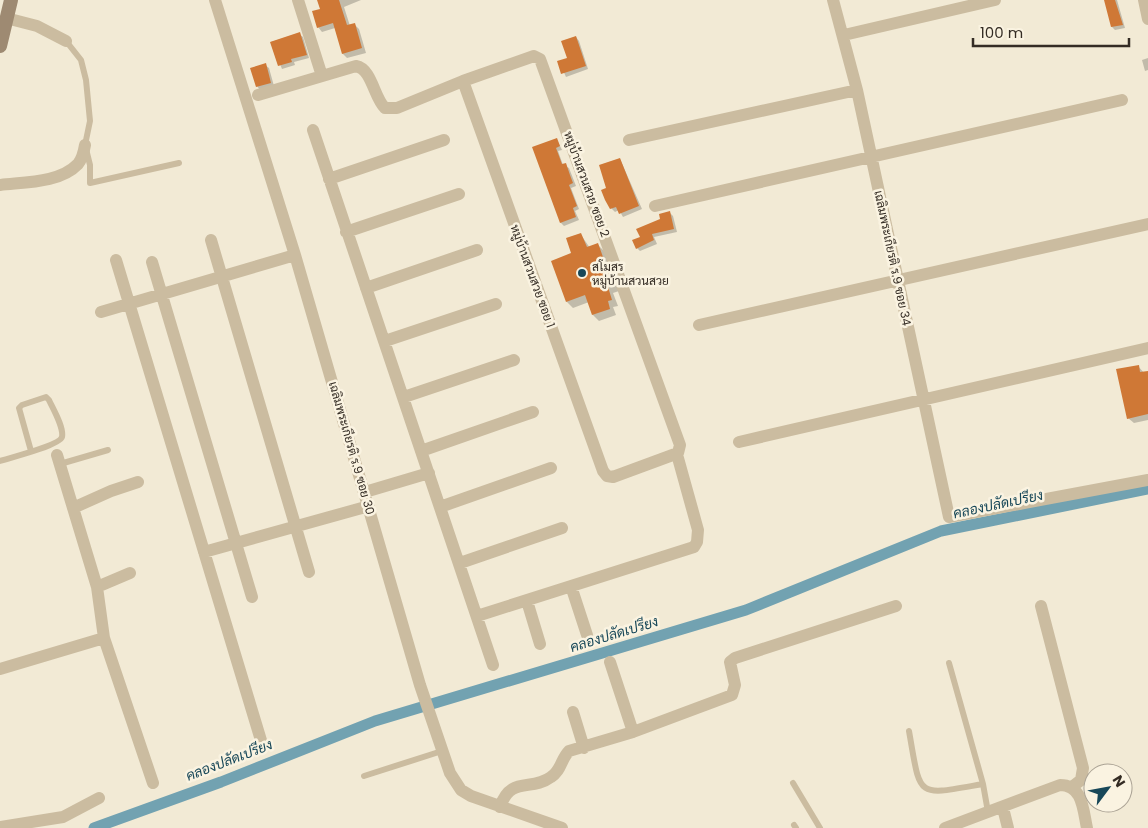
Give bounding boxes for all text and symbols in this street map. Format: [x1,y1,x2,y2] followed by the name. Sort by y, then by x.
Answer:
[973,15,1129,47] scale bar
[980,22,1023,43] text: 100 m
[560,129,614,239] street label: หมู่บ้านสวนสวย ซอย 2
[870,189,916,328] street label: เฉลิมพระเกียรติ ร.9 ซอย 34
[506,222,560,330] street label: หมู่บ้านสวนสวย ซอย 1
[592,258,669,289] place label: สโมสร หมู่บ้านสวนสวย
[576,267,588,279] marker: สโมสร หมู่บ้านสวนสวย
[325,379,379,517] street label: เฉลิมพระเกียรติ ร.9 ซอย 30
[951,485,1045,523] water label: คลองปลัดเปรียง
[567,611,661,657] water label: คลองปลัดเปรียง
[183,734,275,786] water label: คลองปลัดเปรียง
[1083,763,1133,813] north arrow
[1108,771,1130,791] text: N

